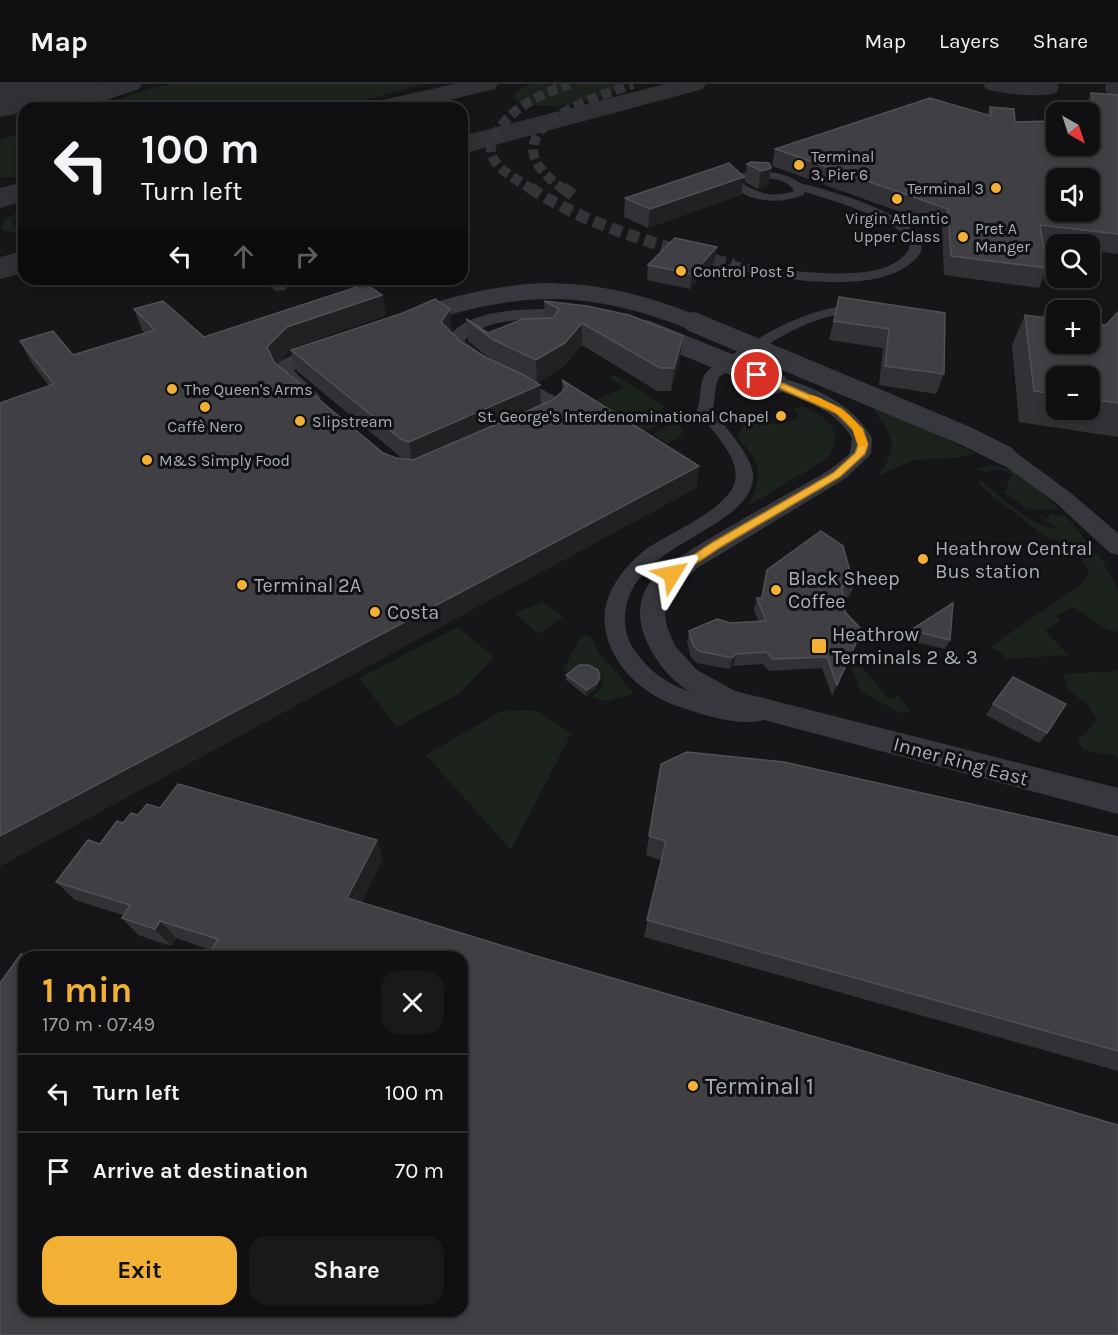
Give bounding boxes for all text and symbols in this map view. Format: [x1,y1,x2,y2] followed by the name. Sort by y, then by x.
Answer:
[30,25,88,58] text: Map
[864,29,906,53] text: Map
[939,29,1000,53] text: Layers
[1033,29,1088,53] text: Share
[1046,102,1100,156] north arrow
[1046,102,1100,420] map controls
[141,124,260,174] text: 100 m
[42,126,120,204] icon: left
[811,147,875,184] place label: Terminal 3, Pier 6
[792,158,806,172] marker: Terminal 3, Pier 6
[1046,168,1100,222] button: sound
[141,175,242,207] text: Turn left
[907,179,984,198] place label: Terminal 3
[989,181,1003,195] marker: Terminal 3
[890,192,904,206] marker: Virgin Atlantic Upper Class
[845,209,949,246] place label: Virgin Atlantic Upper Class
[975,219,1030,256] place label: Pret A Manger
[956,230,970,244] marker: Pret A Manger
[1046,234,1100,288] button: search
[164,240,197,273] icon: left
[227,240,260,273] icon: ahead
[290,240,323,273] icon: right
[693,262,795,281] place label: Control Post 5
[674,264,688,278] marker: Control Post 5
[1046,300,1100,354] button: +
[731,349,782,400] pin
[740,358,773,391] icon: arrive
[1046,366,1100,420] button: −
[184,380,313,399] place label: The Queen's Arms
[165,382,179,396] marker: The Queen's Arms
[198,400,212,414] marker: Caffè Nero
[477,407,769,426] place label: St. George's Interdenominational Chapel
[774,409,788,423] marker: St. George's Interdenominational Chapel
[312,412,392,431] place label: Slipstream
[293,414,307,428] marker: Slipstream
[167,417,243,436] place label: Caffè Nero
[159,451,290,470] place label: M&S Simply Food
[140,453,154,467] marker: M&S Simply Food
[935,537,1093,583] place label: Heathrow Central Bus station
[640,542,704,606] position arrow
[916,552,930,566] marker: Heathrow Central Bus station
[788,567,900,613] place label: Black Sheep Coffee
[254,574,361,597] place label: Terminal 2A
[235,578,249,592] marker: Terminal 2A
[769,583,783,597] marker: Black Sheep Coffee
[387,601,439,624] place label: Costa
[368,605,382,619] marker: Costa
[832,623,978,669] place label: Heathrow Terminals 2 & 3
[810,637,828,655] marker: Heathrow Terminals 2 & 3
[891,732,1031,791] street label: Inner Ring East
[42,969,132,1011] text: 1 min
[381,971,444,1034] button: close
[42,1013,155,1036] text: 170 m · 07:49
[705,1072,814,1100] place label: Terminal 1
[42,1077,75,1110] icon: left
[686,1079,700,1093] marker: Terminal 1
[93,1080,180,1106] text: Turn left
[385,1080,444,1106] text: 100 m
[42,1155,75,1188] icon: arrive
[93,1158,308,1184] text: Arrive at destination
[395,1158,444,1184] text: 70 m
[42,1236,237,1305] button: Exit
[249,1236,444,1305] button: Share

